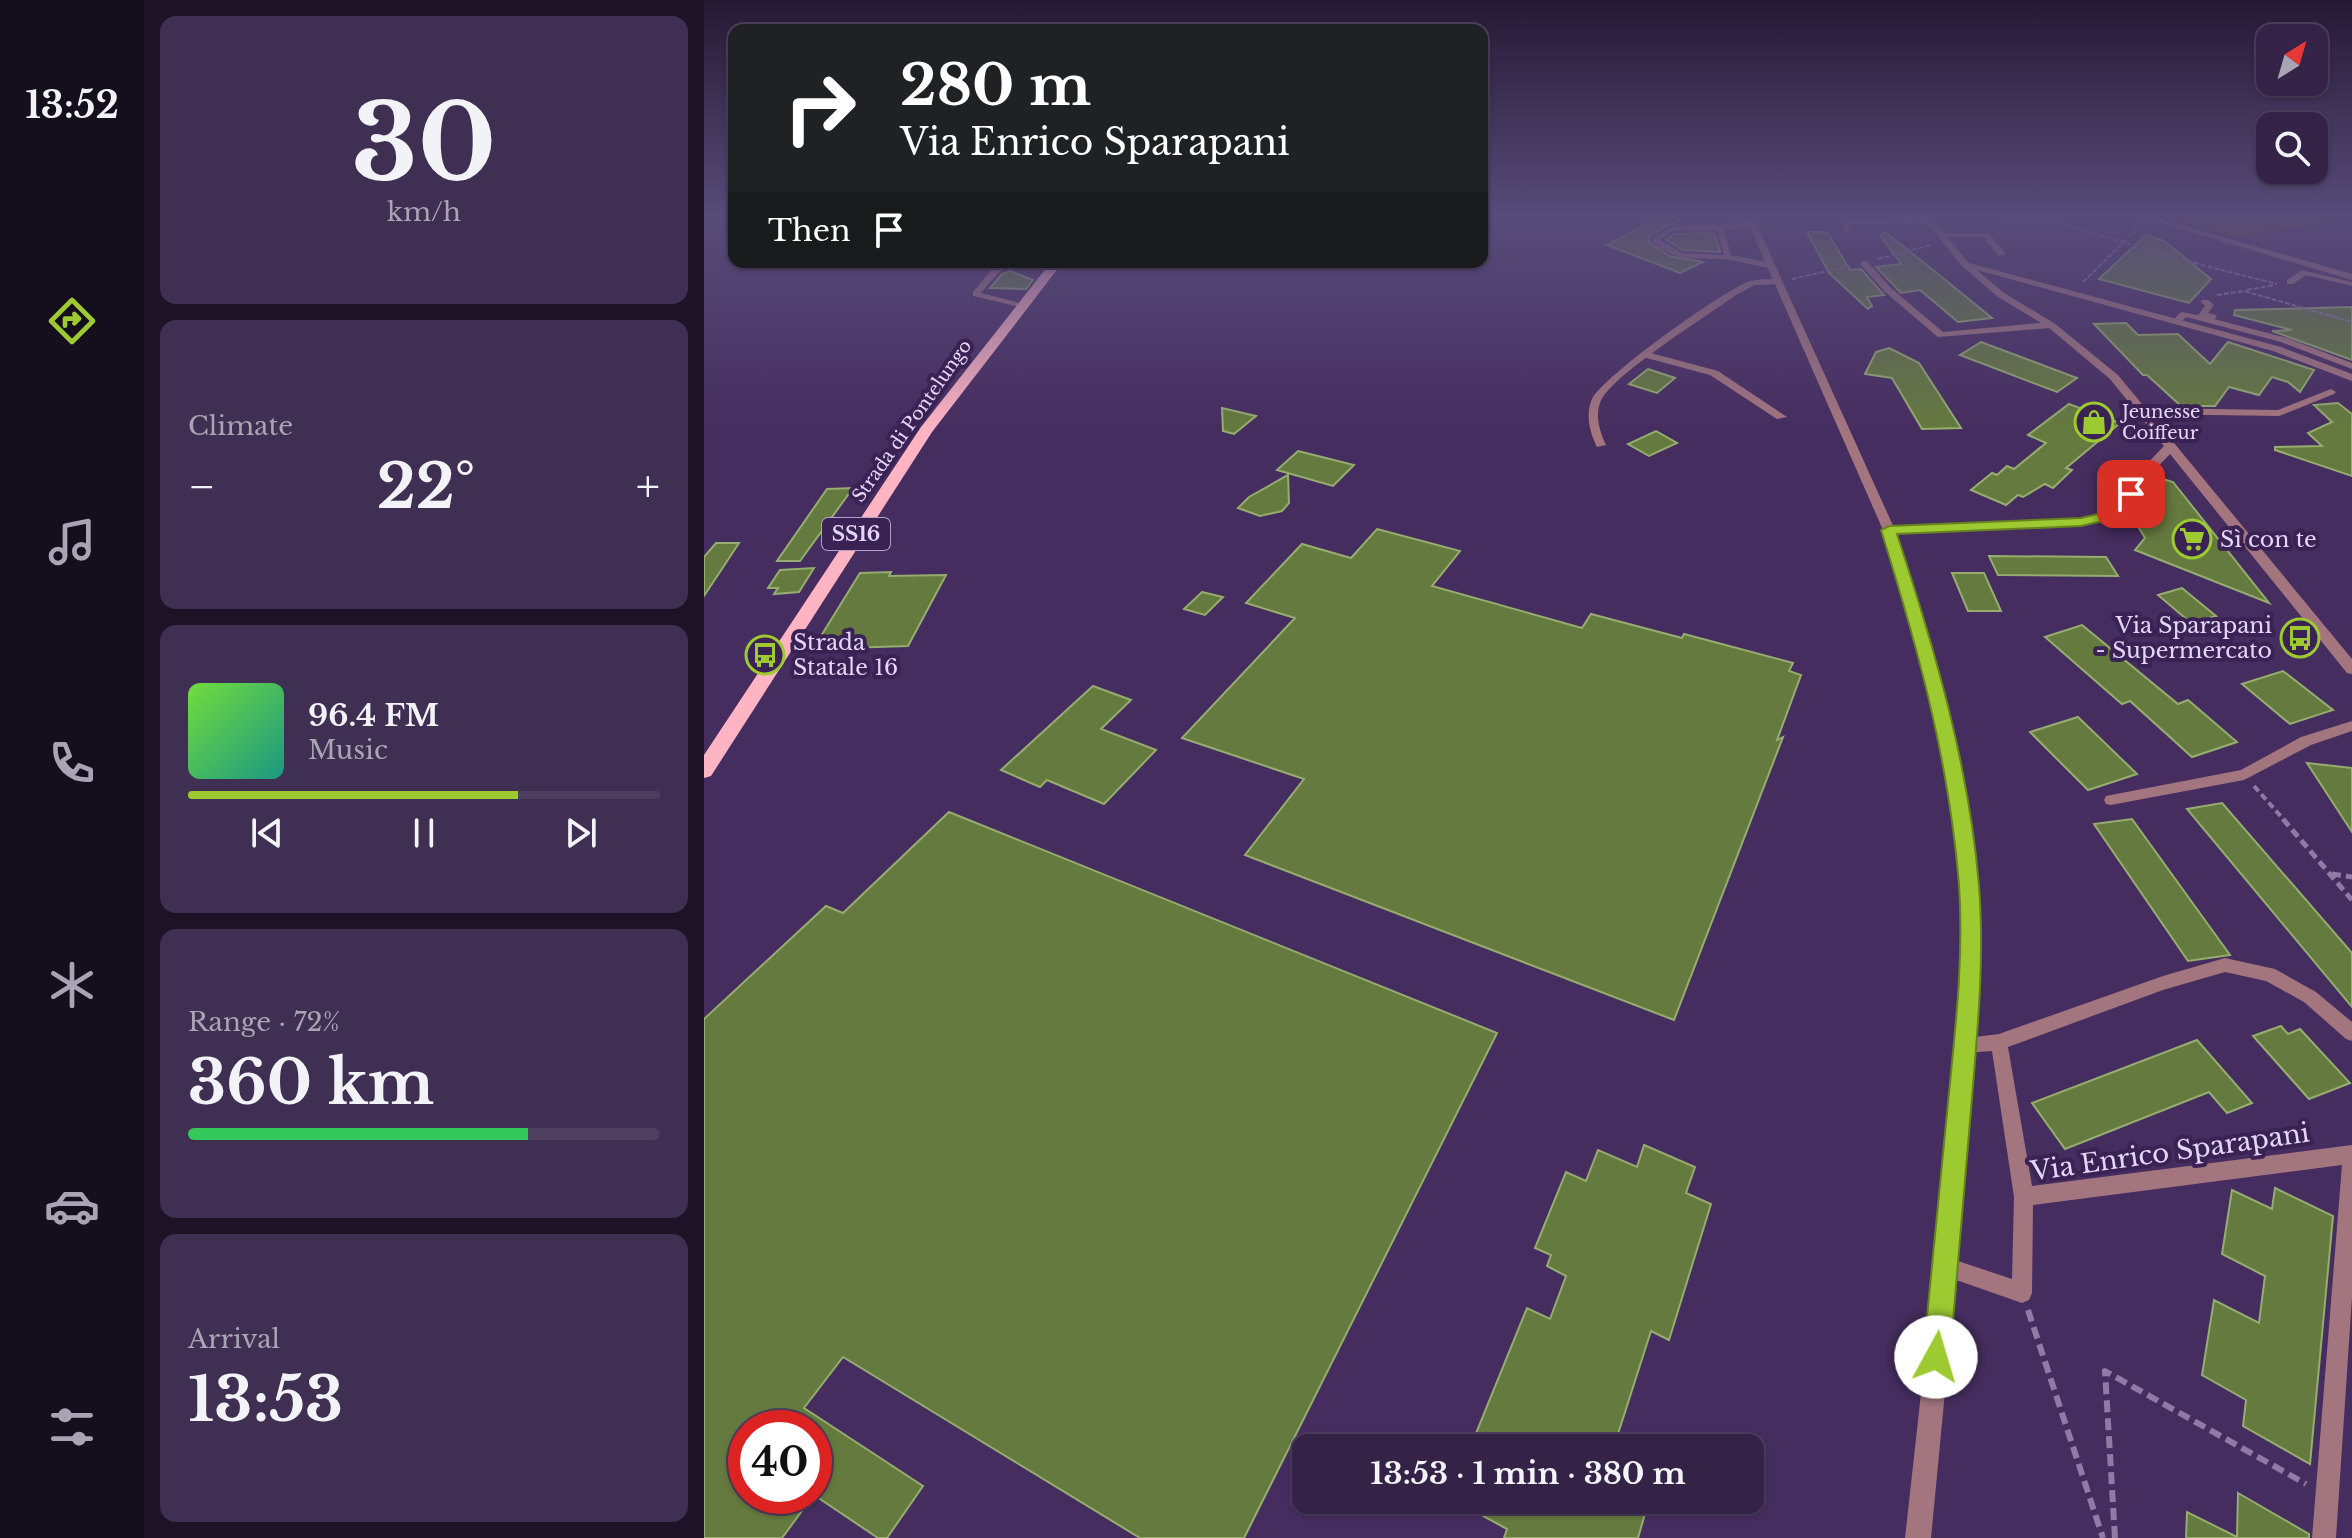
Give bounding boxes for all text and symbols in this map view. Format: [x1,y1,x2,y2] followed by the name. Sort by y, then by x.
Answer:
[2256,24,2328,96] north arrow
[2256,24,2328,184] map controls
[900,51,1091,120] text: 280 m
[768,56,872,160] icon: right
[352,79,496,208] text: 30
[25,83,119,128] text: 13:52
[2256,112,2328,184] button: search
[900,120,1290,165] text: Via Enrico Sparapani
[387,196,461,228] text: km/h
[867,208,911,252] icon: arrive
[768,212,851,249] text: Then
[44,293,100,349] icon: directions
[848,336,976,506] street label: Strada di Pontelungo
[2073,401,2115,443] shop icon: Jeunesse Coiffeur
[2120,401,2200,444] place label: Jeunesse Coiffeur
[188,410,293,442] text: Climate
[377,450,475,524] text: 22°
[188,459,216,514] text: −
[636,459,660,514] text: +
[2097,460,2165,528] pin
[2109,472,2153,516] icon: arrive
[44,514,100,570] icon: music
[822,518,890,550] road number: SS16
[2171,518,2213,560] supermarket icon: Sì con te
[2220,526,2317,553] place label: Sì con te
[2095,612,2272,664] place label: Via Sparapani - Supermercato
[2279,617,2321,659] bus stop icon: Via Sparapani - Supermercato
[793,629,898,681] place label: Strada Statale 16
[744,634,786,676] bus stop icon: Strada Statale 16
[308,697,439,734] text: 96.4 FM
[308,734,388,766] text: Music
[44,735,100,791] icon: phone
[245,811,289,855] icon: previous
[402,811,446,855] icon: pause
[559,811,603,855] icon: next
[44,957,100,1013] icon: climate
[188,1006,340,1038] text: Range · 72%
[188,1046,434,1120] text: 360 km
[2027,1117,2312,1188] street label: Via Enrico Sparapani
[44,1178,100,1234] icon: car
[1894,1315,1978,1399] position arrow
[188,1323,280,1355] text: Arrival
[188,1363,343,1437] text: 13:53
[44,1399,100,1455] icon: filters
[728,1410,832,1514] speed limit sign: 40
[1370,1455,1686,1492] text: 13:53 · 1 min · 380 m

